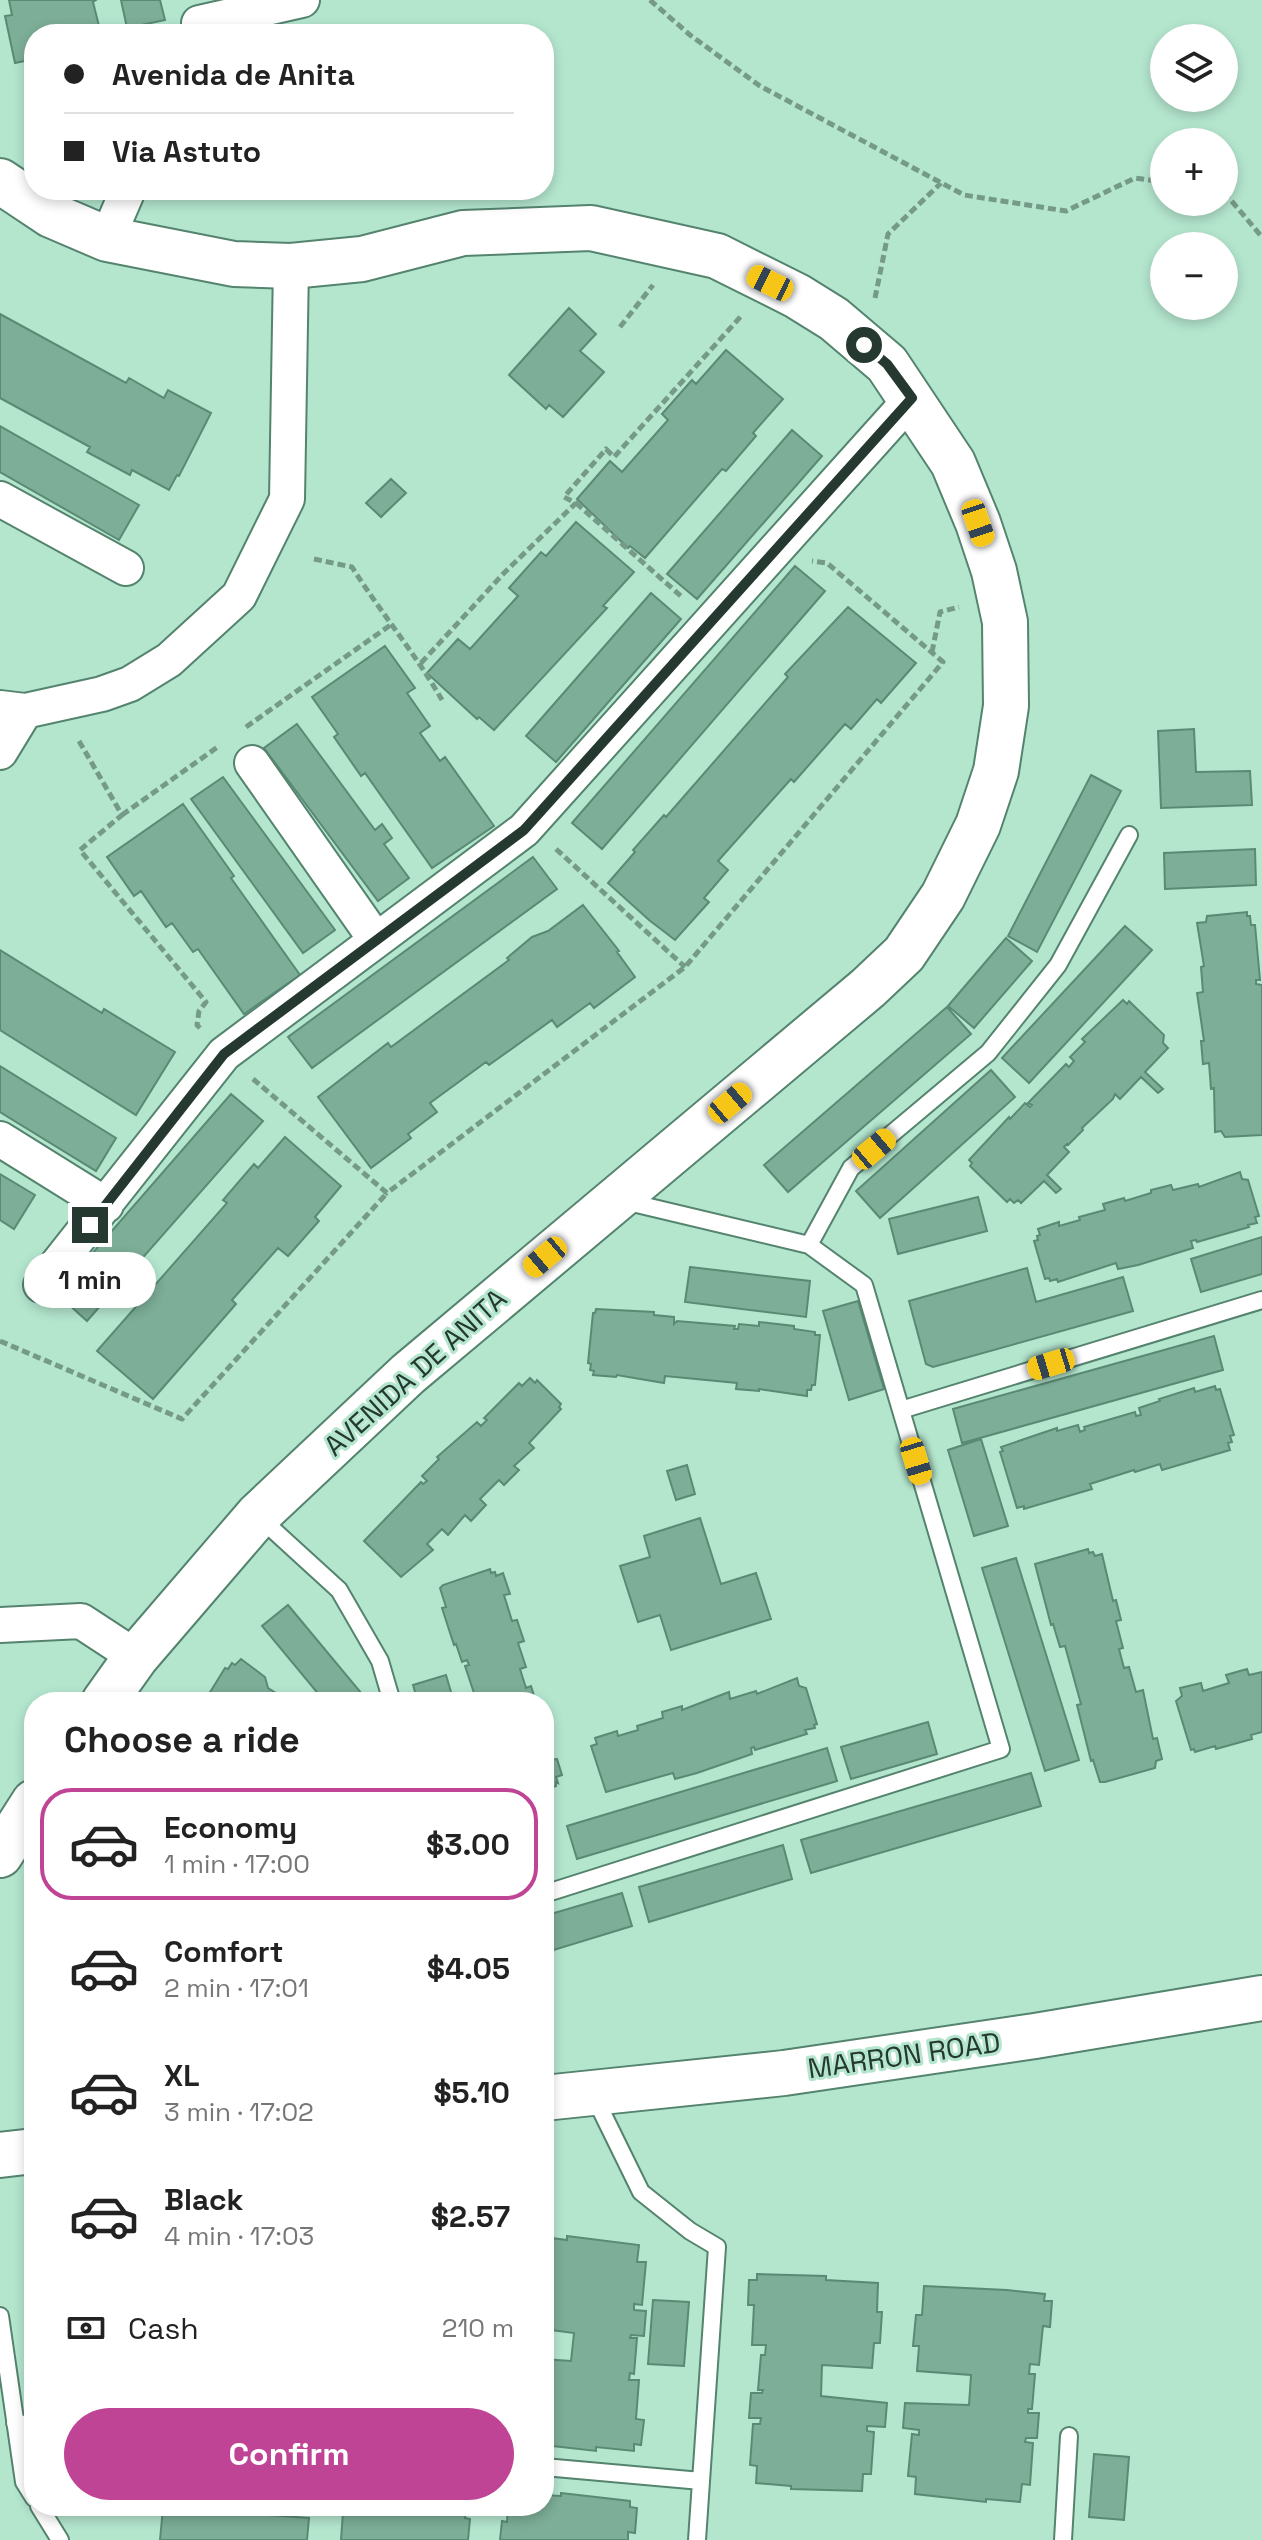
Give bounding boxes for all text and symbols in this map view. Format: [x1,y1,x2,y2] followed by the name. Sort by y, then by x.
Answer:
[1150,24,1238,320] map controls
[1150,24,1238,112] button: layers
[112,55,355,94] text: Avenida de Anita
[1150,128,1238,216] button: +
[112,132,261,171] text: Via Astuto
[1150,232,1238,320] button: −
[743,262,797,304] car
[846,327,882,363] route start
[959,496,997,550] car
[704,1078,756,1128] car
[848,1124,900,1174] car
[72,1207,108,1243] route end
[519,1232,571,1282] car
[24,1253,156,1309] callout: 1 min
[58,1263,122,1297] text: 1 min
[316,1280,514,1464] street label: AVENIDA DE ANITA
[1025,1346,1077,1382] car
[898,1435,934,1487] car
[64,1717,300,1763] text: Choose a ride
[68,1808,140,1880] icon: car
[164,1808,297,1847] text: Economy
[426,1825,510,1864] text: $3.00
[164,1847,310,1881] text: 1 min · 17:00
[68,1932,140,2004] icon: car
[164,1932,283,1971] text: Comfort
[427,1949,510,1988] text: $4.05
[164,1971,309,2005] text: 2 min · 17:01
[805,2024,1003,2086] street label: MARRON ROAD
[68,2056,140,2128] icon: car
[164,2056,200,2095] text: XL
[433,2073,510,2112] text: $5.10
[164,2095,314,2129] text: 3 min · 17:02
[68,2180,140,2252] icon: car
[164,2180,243,2219] text: Black
[431,2197,510,2236] text: $2.57
[164,2219,314,2253] text: 4 min · 17:03
[64,2306,108,2350] icon: cash
[128,2309,199,2348] text: Cash
[442,2311,514,2345] text: 210 m
[64,2408,514,2500] button: Confirm

